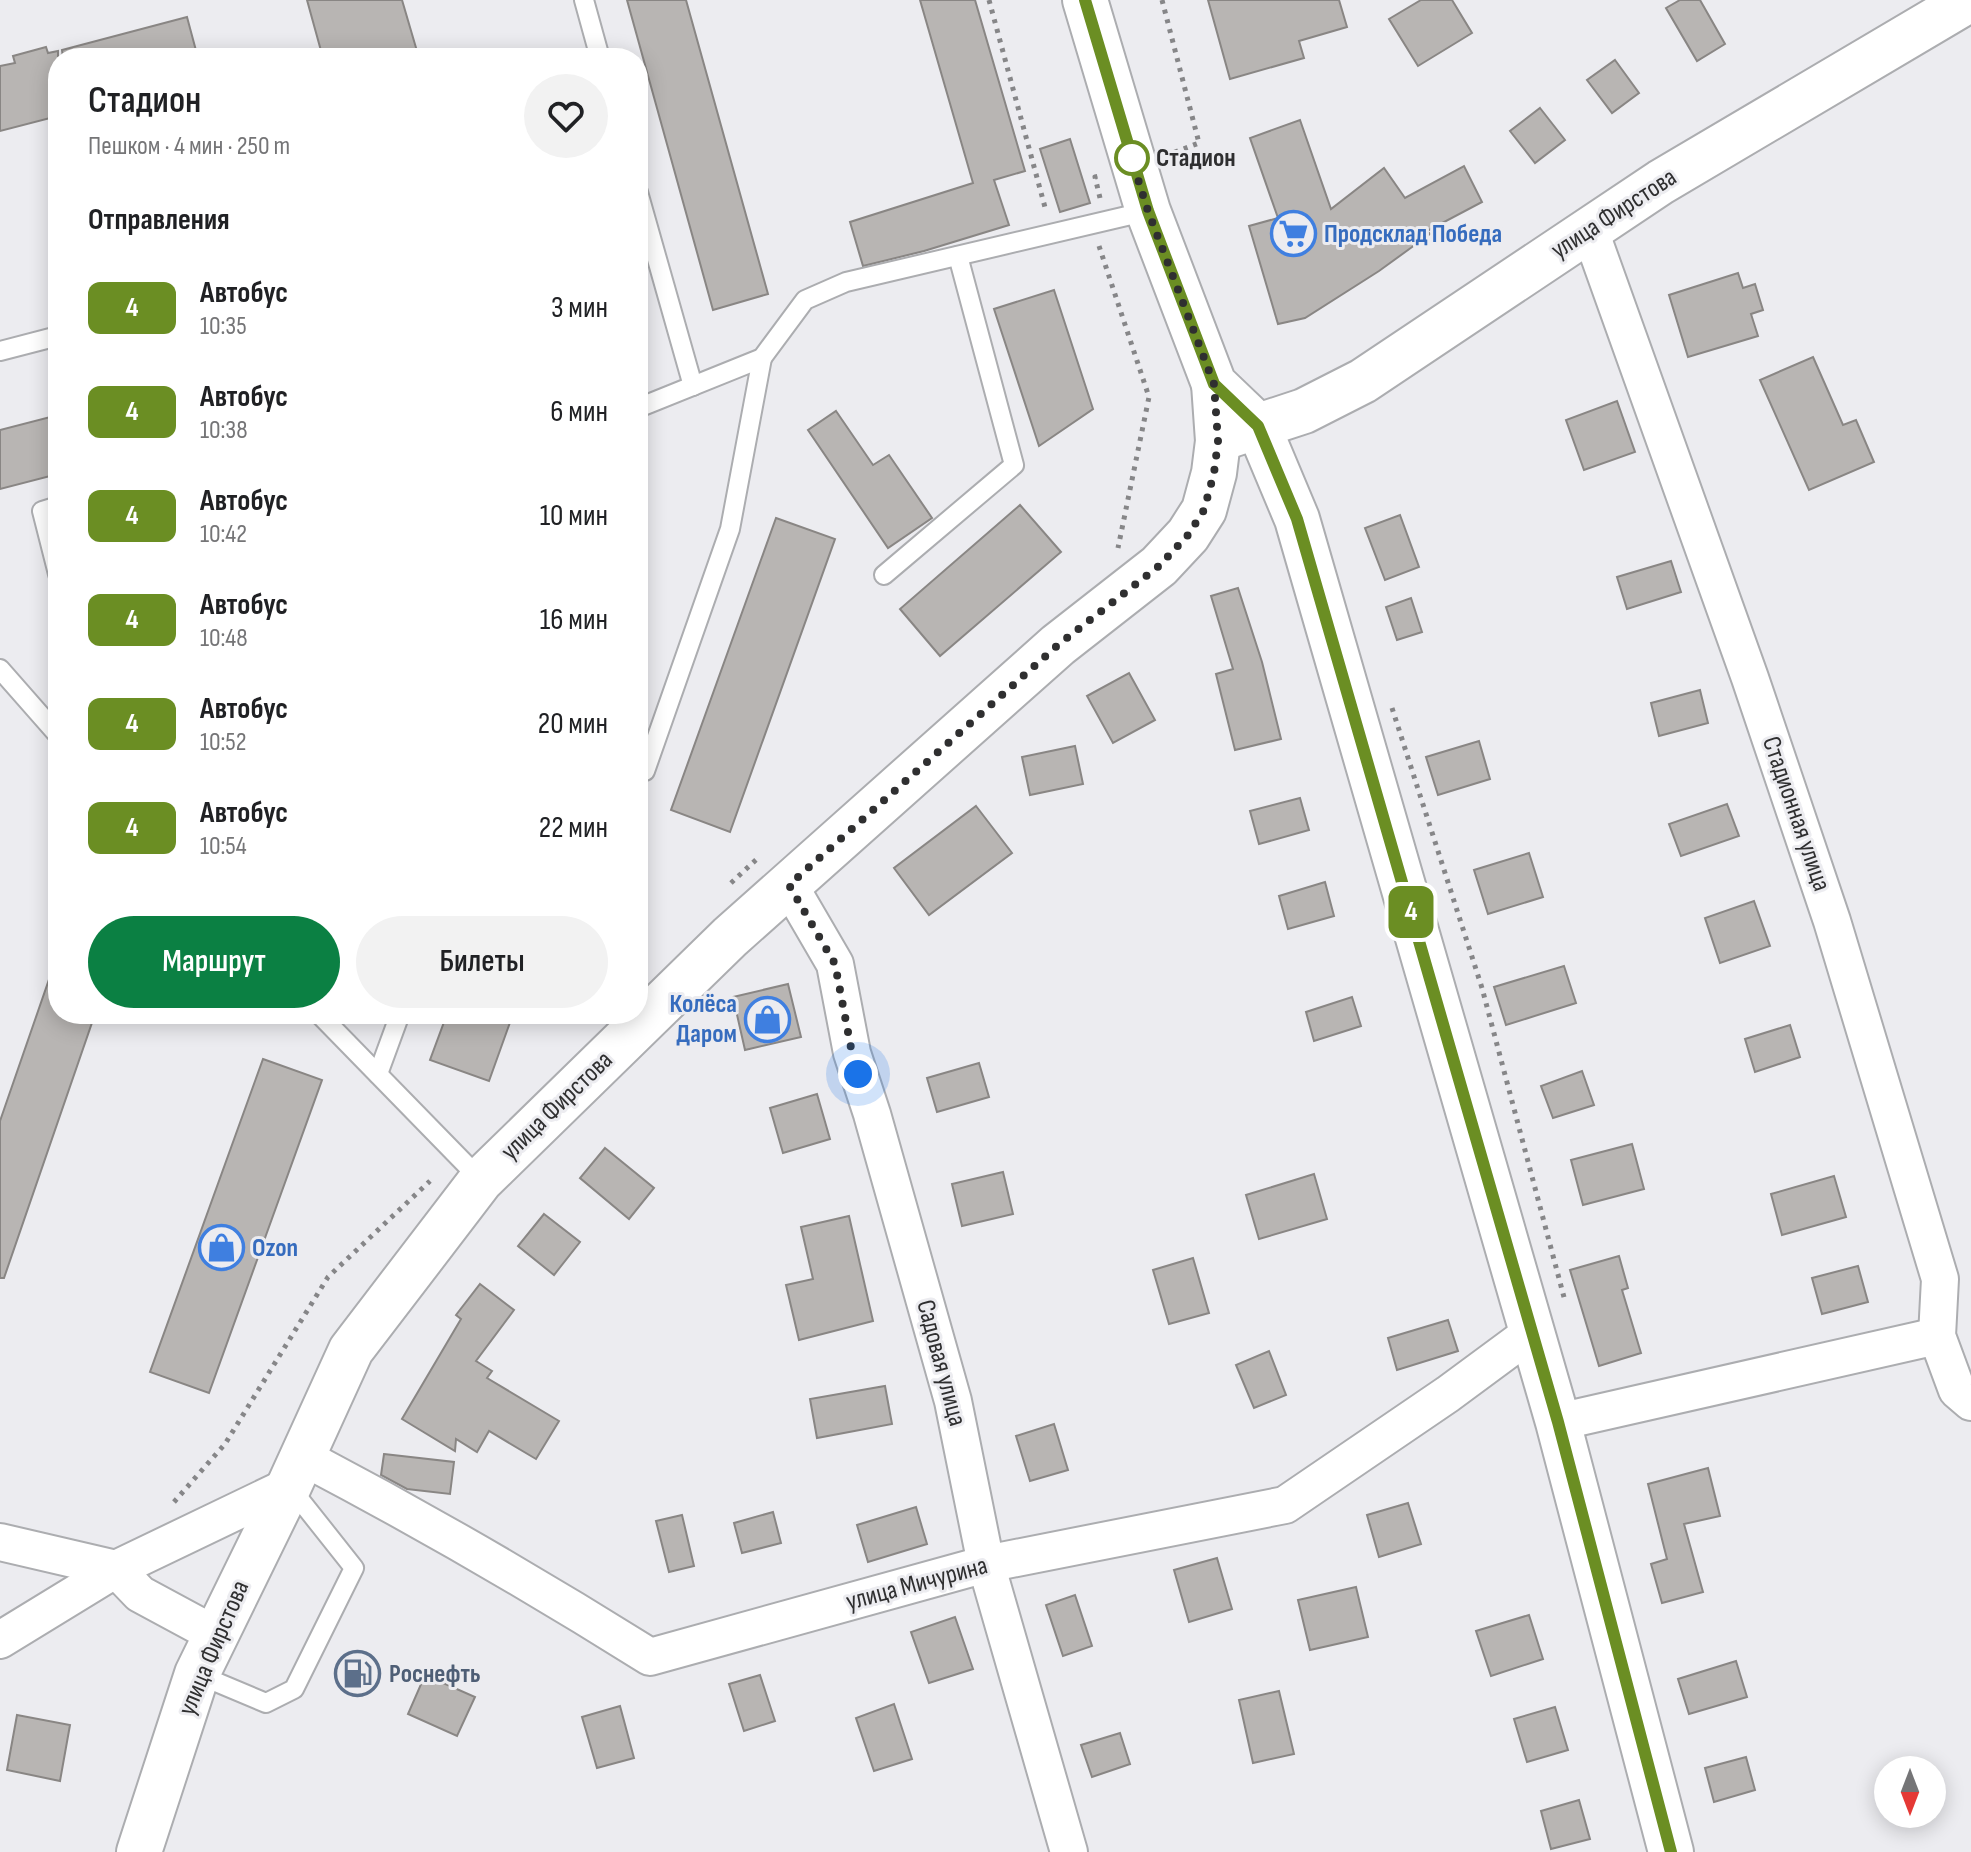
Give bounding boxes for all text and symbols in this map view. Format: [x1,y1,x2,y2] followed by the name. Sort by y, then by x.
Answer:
[524,74,608,158] button: heart
[88,78,201,123] text: Стадион
[88,131,290,162] text: Пешком · 4 мин · 250 m
[1115,141,1149,175] marker: Стадион
[1156,143,1236,174] place label: Стадион
[1545,162,1683,266] street label: улица Фирстова
[88,202,230,238] text: Отправления
[1269,210,1317,258] supermarket icon: Продсклад Победа
[1324,219,1502,250] place label: Продсклад Победа
[200,275,288,311] text: Автобус
[551,290,608,326] text: 3 мин
[125,291,139,324] text: 4
[200,311,247,342] text: 10:35
[200,379,288,415] text: Автобус
[550,394,608,430] text: 6 мин
[125,395,139,428] text: 4
[200,415,248,446] text: 10:38
[200,483,288,519] text: Автобус
[540,498,608,534] text: 10 мин
[125,499,139,532] text: 4
[200,519,247,550] text: 10:42
[200,587,288,623] text: Автобус
[540,602,608,638] text: 16 мин
[125,603,139,636] text: 4
[200,623,248,654] text: 10:48
[200,691,288,727] text: Автобус
[538,706,608,742] text: 20 мин
[125,707,139,740] text: 4
[200,727,246,758] text: 10:52
[1755,733,1837,895] street label: Стадионная улица
[200,795,288,831] text: Автобус
[539,810,608,846] text: 22 мин
[125,811,139,844] text: 4
[200,831,247,862] text: 10:54
[1385,886,1437,938] line badge: 4
[1404,895,1418,928] text: 4
[88,916,340,1008] button: Маршрут
[356,916,608,1008] button: Билеты
[669,989,737,1050] place label: Колёса Даром
[744,995,792,1043] shop icon: Колёса Даром
[495,1045,619,1167] street label: улица Фирстова
[838,1054,878,1094] your location
[197,1224,245,1272] shop icon: Ozon
[252,1233,298,1264] place label: Ozon
[909,1296,973,1430] street label: Садовая улица
[843,1550,991,1618] street label: улица Мичурина
[172,1576,256,1720] street label: улица Фирстова
[334,1650,382,1698] fuel station icon: Роснефть
[389,1659,481,1690] place label: Роснефть
[1874,1756,1946,1828] north arrow
[1874,1756,1946,1828] map controls

